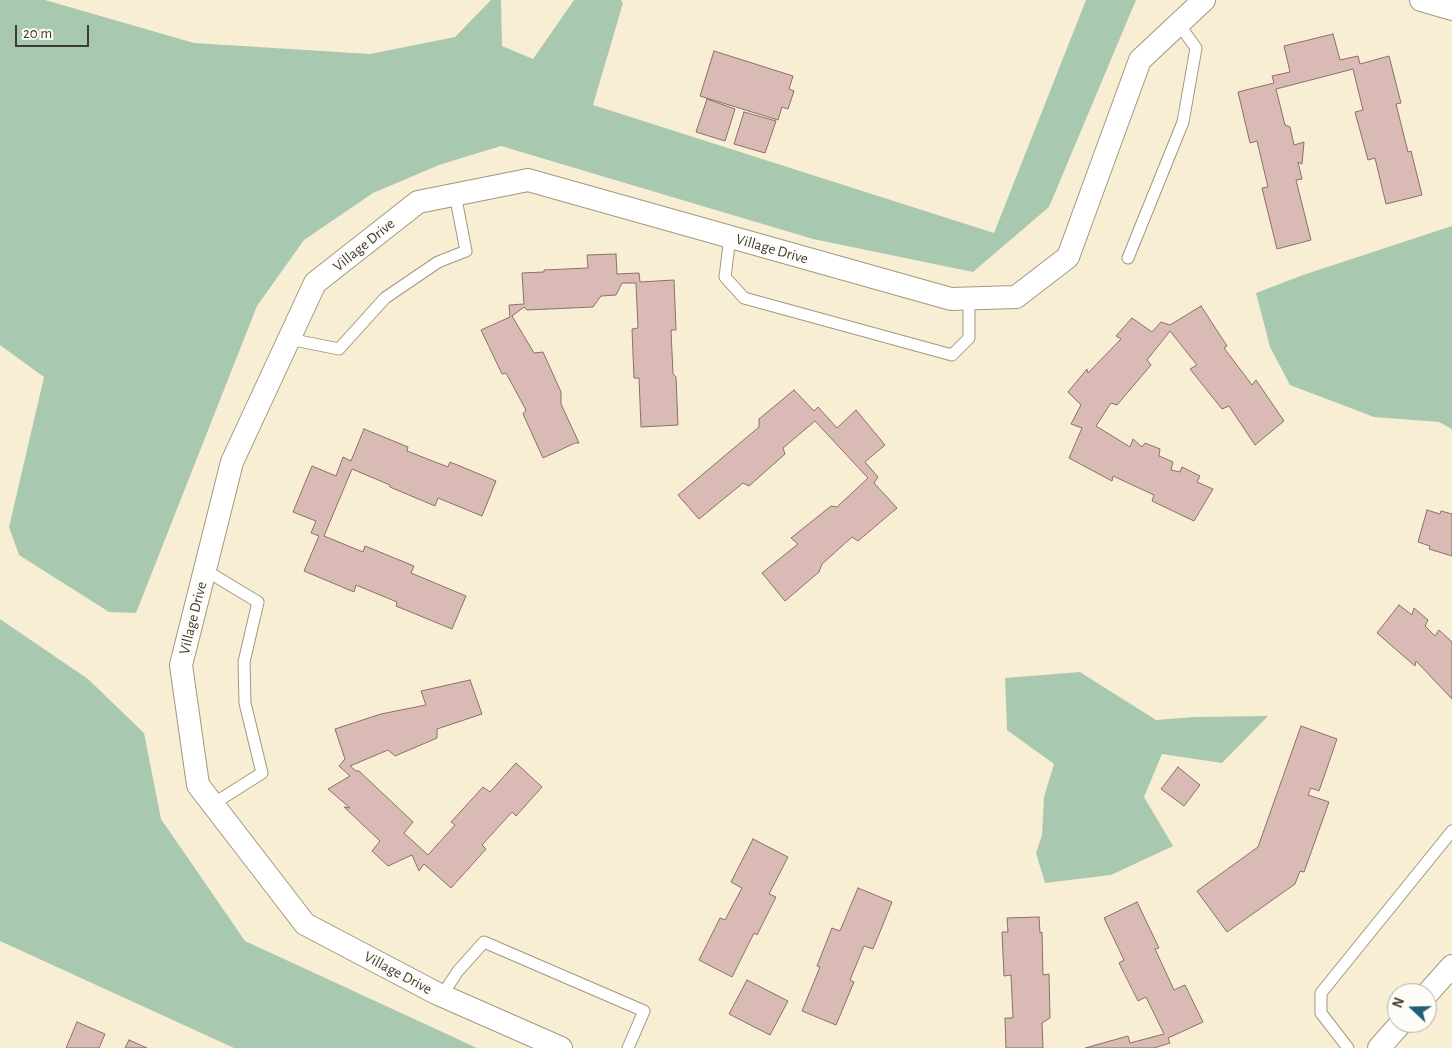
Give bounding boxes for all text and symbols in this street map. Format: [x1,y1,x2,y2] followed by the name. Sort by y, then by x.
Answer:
[18,15,91,47] scale bar
[23,26,52,41] text: 20 m
[329,215,399,275] street label: Village Drive
[734,230,810,268] street label: Village Drive
[175,580,211,656] street label: Village Drive
[361,948,435,998] street label: Village Drive
[1387,983,1437,1033] north arrow
[1391,996,1407,1010] text: N

